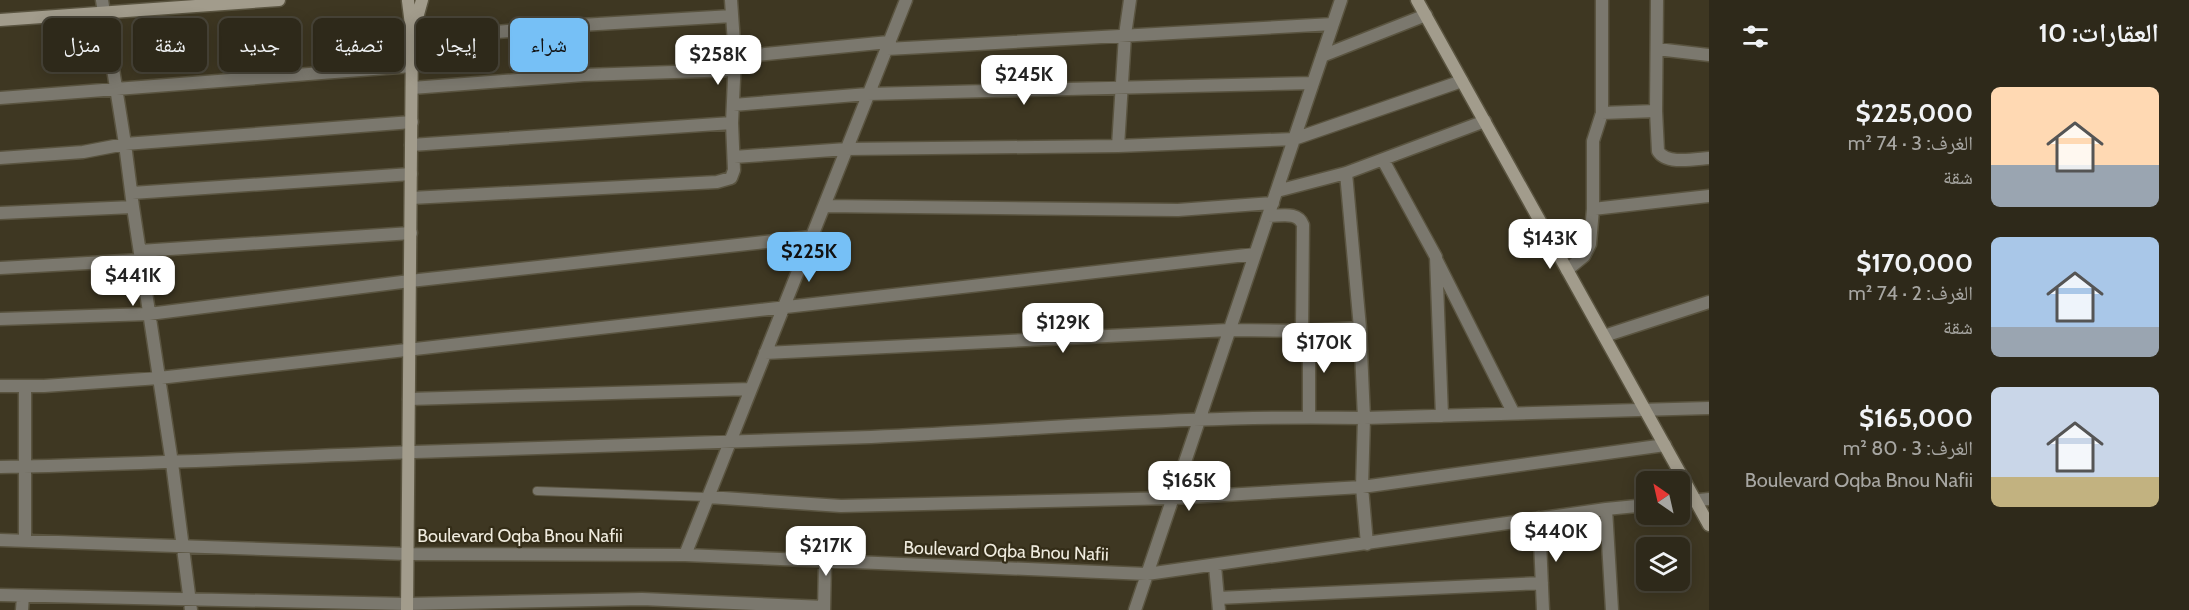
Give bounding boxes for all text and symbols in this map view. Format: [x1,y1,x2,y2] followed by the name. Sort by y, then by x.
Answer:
[2038,17,2159,49] text: العقارات: 10
[43,18,121,72] chip: منزل
[133,18,207,72] chip: شقة
[219,18,301,72] chip: جديد
[313,18,404,72] chip: تصفية
[416,18,498,72] chip: إيجار
[510,18,588,72] chip: شراء
[1739,20,1772,53] icon: filters
[676,35,760,86] pin: $258K
[689,42,747,66] text: $258K
[982,55,1066,106] pin: $245K
[995,62,1053,86] text: $245K
[1856,97,1973,129] text: $225,000
[2039,111,2111,183] icon: home
[1848,131,1973,155] text: الغرف: 3 · 74 m²
[1943,165,1973,189] text: شقة
[1508,219,1592,270] pin: $143K
[1523,226,1577,250] text: $143K
[767,232,851,283] pin: $225K
[781,239,837,263] text: $225K
[1856,247,1973,279] text: $170,000
[91,256,175,307] pin: $441K
[2039,261,2111,333] icon: home
[105,263,161,287] text: $441K
[1848,281,1973,305] text: الغرف: 2 · 74 m²
[1021,303,1105,354] pin: $129K
[1036,310,1090,334] text: $129K
[1943,315,1973,339] text: شقة
[1282,323,1366,374] pin: $170K
[1296,330,1352,354] text: $170K
[1859,402,1973,434] text: $165,000
[2039,411,2111,483] icon: home
[1843,436,1973,460] text: الغرف: 3 · 80 m²
[1147,461,1231,512] pin: $165K
[1162,468,1216,492] text: $165K
[1745,468,1973,492] text: Boulevard Oqba Bnou Nafii
[1636,471,1690,525] north arrow
[1636,471,1690,591] map controls
[1514,512,1598,563] pin: $440K
[1524,519,1588,543] text: $440K
[417,525,623,547] street label: Boulevard Oqba Bnou Nafii
[784,526,868,577] pin: $217K
[800,533,852,557] text: $217K
[903,536,1109,566] street label: Boulevard Oqba Bnou Nafii
[1636,537,1690,591] button: layers

